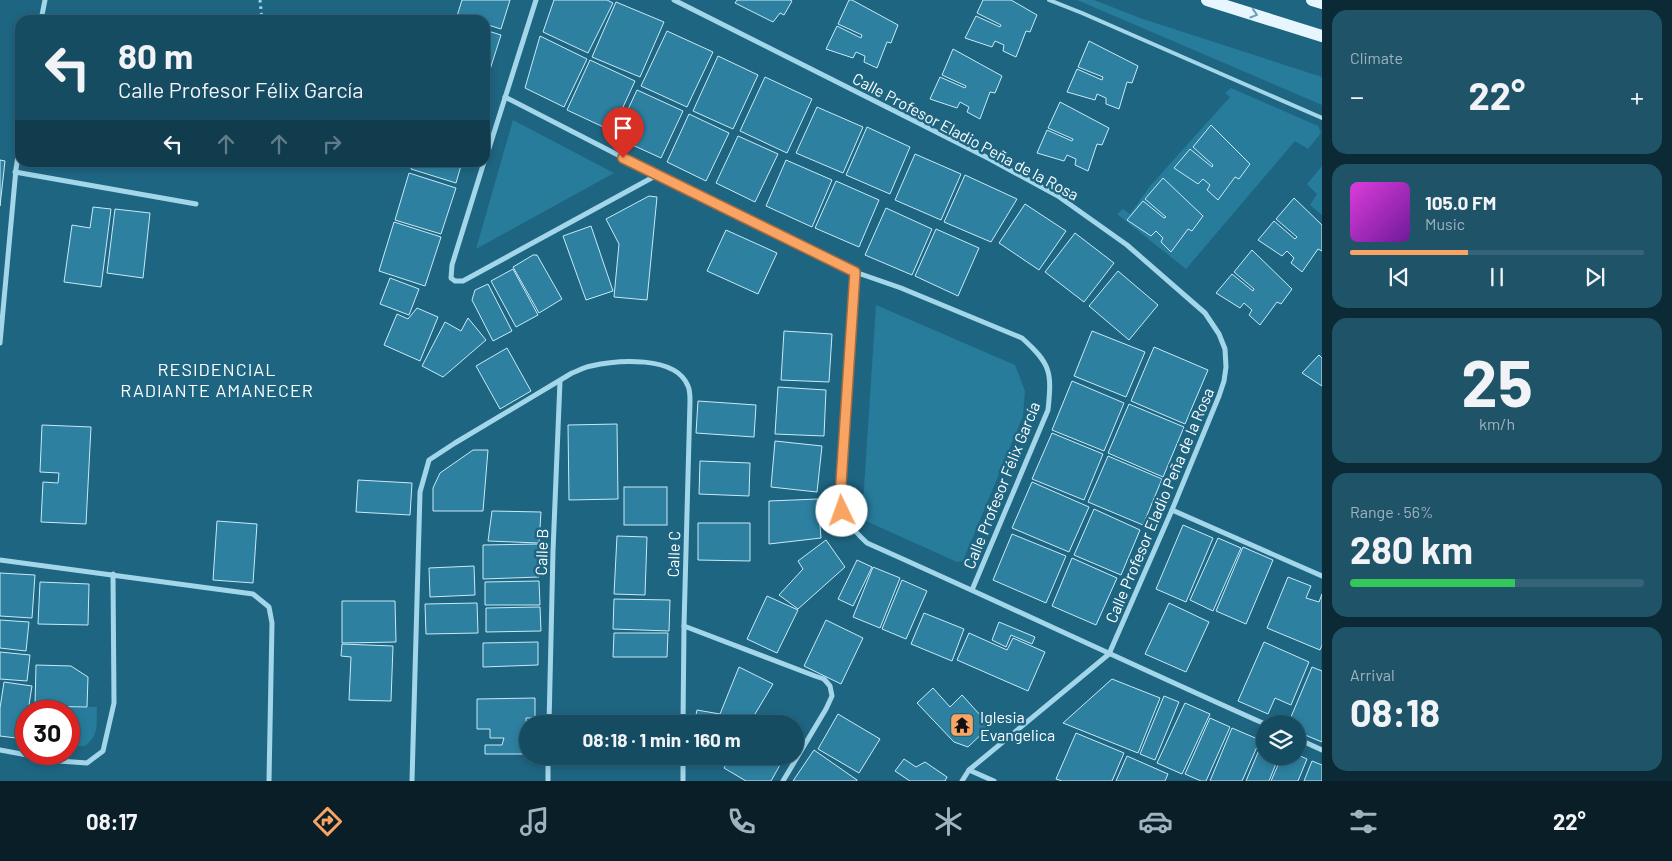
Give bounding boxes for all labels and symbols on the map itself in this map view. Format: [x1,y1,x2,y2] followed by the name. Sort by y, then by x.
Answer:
[1249,9,1257,19] one-way arrow
[850,68,1082,204] street label: Calle Profesor Eladio Peña de la Rosa
[602,107,644,158] pin
[120,358,314,401] district label: RESIDENCIAL RADIANTE AMANECER
[1101,385,1217,625] street label: Calle Profesor Eladio Peña de la Rosa
[959,399,1043,571] street label: Calle Profesor Félix García
[815,484,867,536] position arrow
[531,528,551,576] street label: Calle B
[663,530,683,578] street label: Calle C
[15,700,80,765] speed limit sign: 30
[980,707,1055,744] place label: Iglesia Evangelica
[949,712,975,738] temple icon: Iglesia Evangelica

